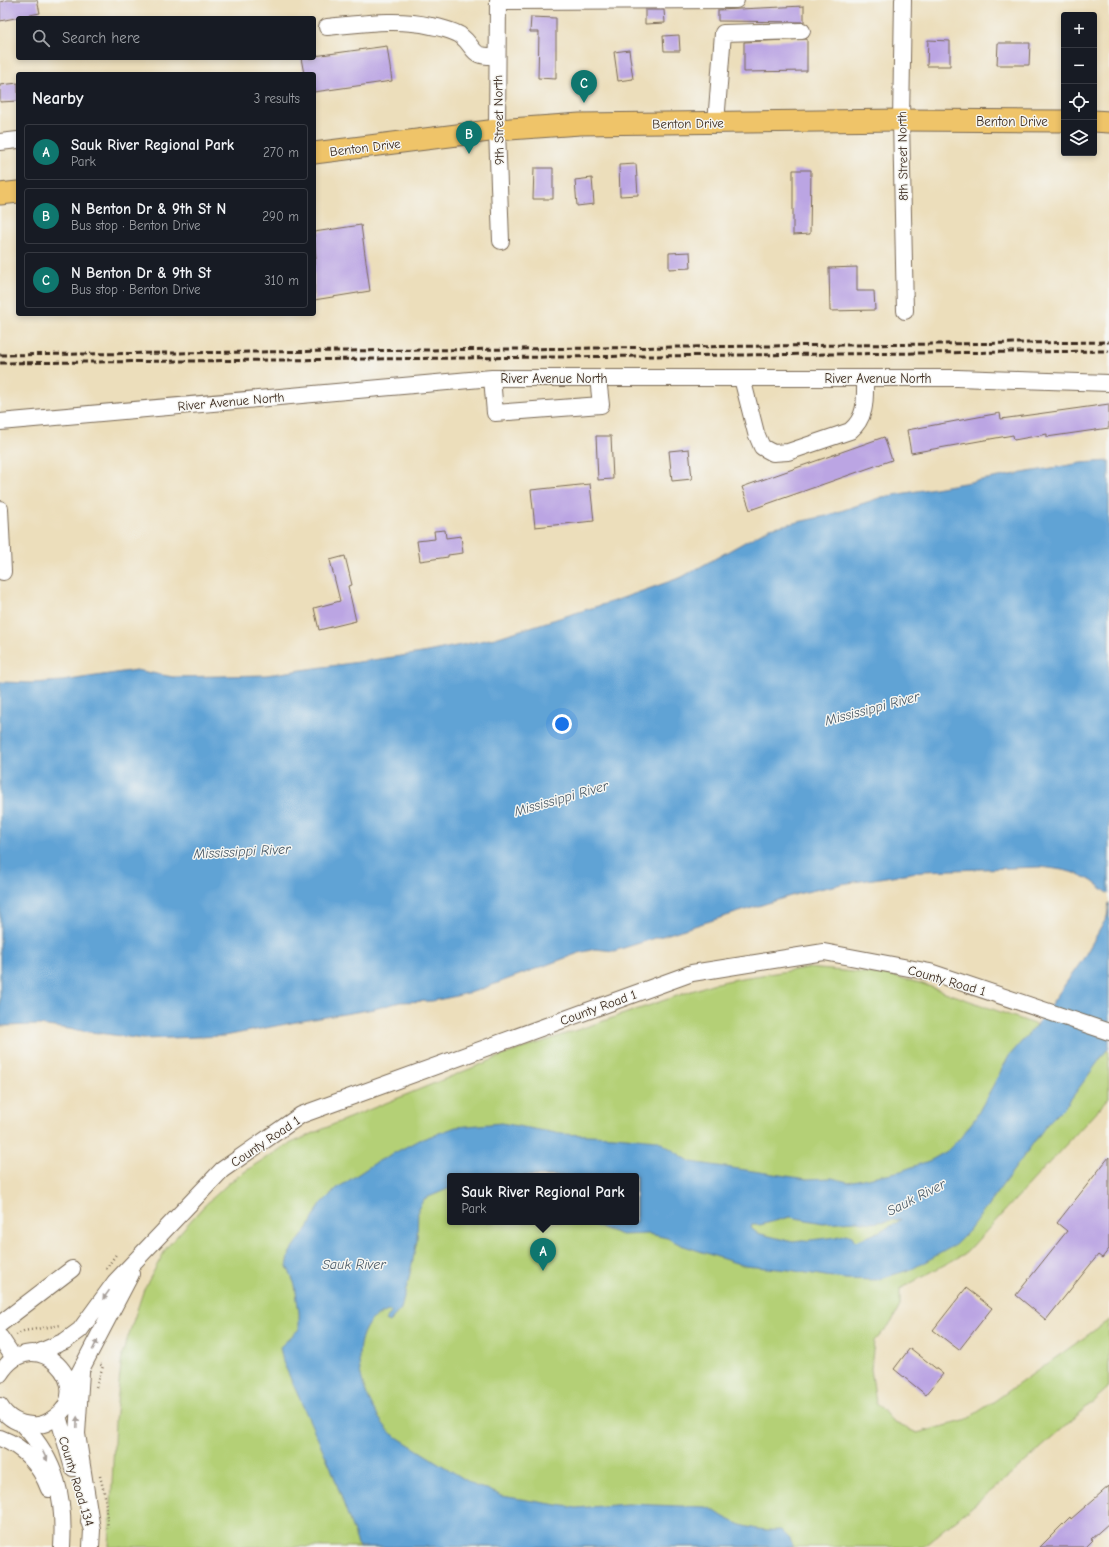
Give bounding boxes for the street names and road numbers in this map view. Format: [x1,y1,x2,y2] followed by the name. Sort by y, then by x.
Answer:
[490,75,507,165] street label: 9th Street North
[894,111,911,201] street label: 8th Street North
[976,114,1048,129] street label: Benton Drive
[652,115,724,132] street label: Benton Drive
[329,136,402,159] street label: Benton Drive
[500,371,608,386] street label: River Avenue North
[824,371,932,386] street label: River Avenue North
[177,389,285,414] street label: River Avenue North
[906,962,987,999] street label: County Road 1
[558,987,638,1028] street label: County Road 1
[228,1113,303,1170] street label: County Road 1
[56,1434,97,1528] street label: County Road 134

